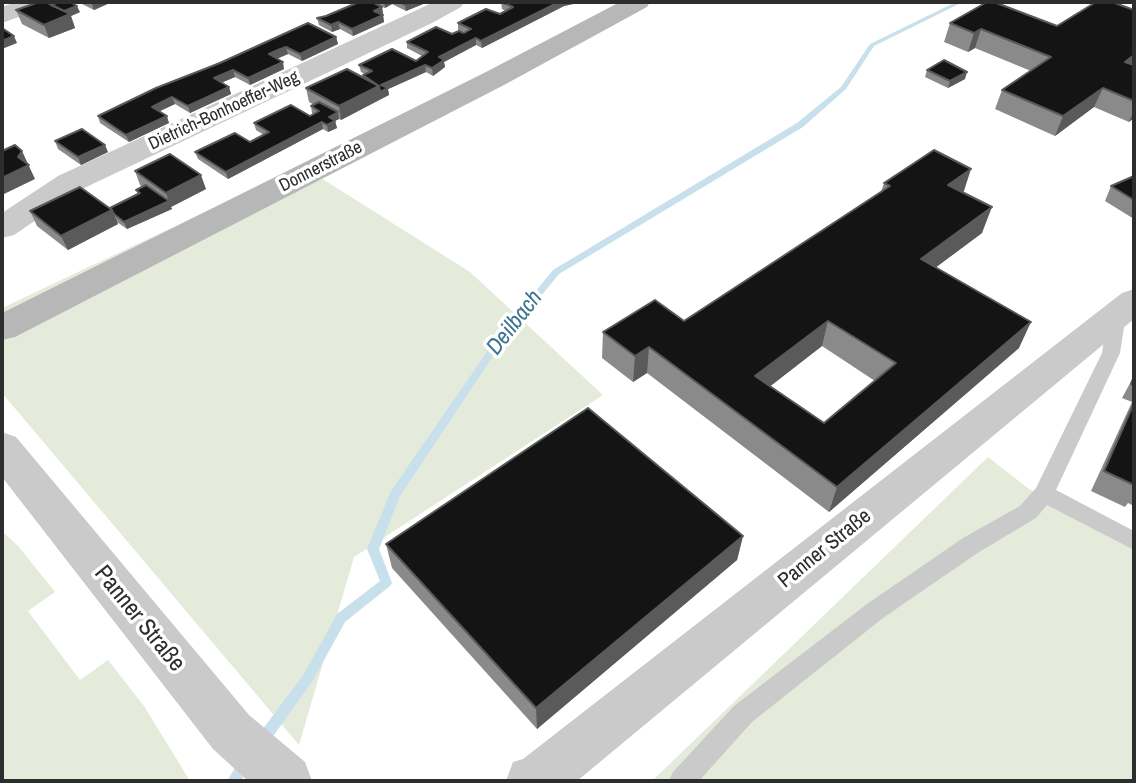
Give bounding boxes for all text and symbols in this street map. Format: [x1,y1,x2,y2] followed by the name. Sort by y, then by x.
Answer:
[145,67,303,155] street label: Dietrich-Bonhoeffer-Weg
[276,137,366,197] street label: Donnerstraße
[481,285,549,361] water label: Deilbach
[774,504,876,594] street label: Panner Straße
[88,560,190,678] street label: Panner Straße

